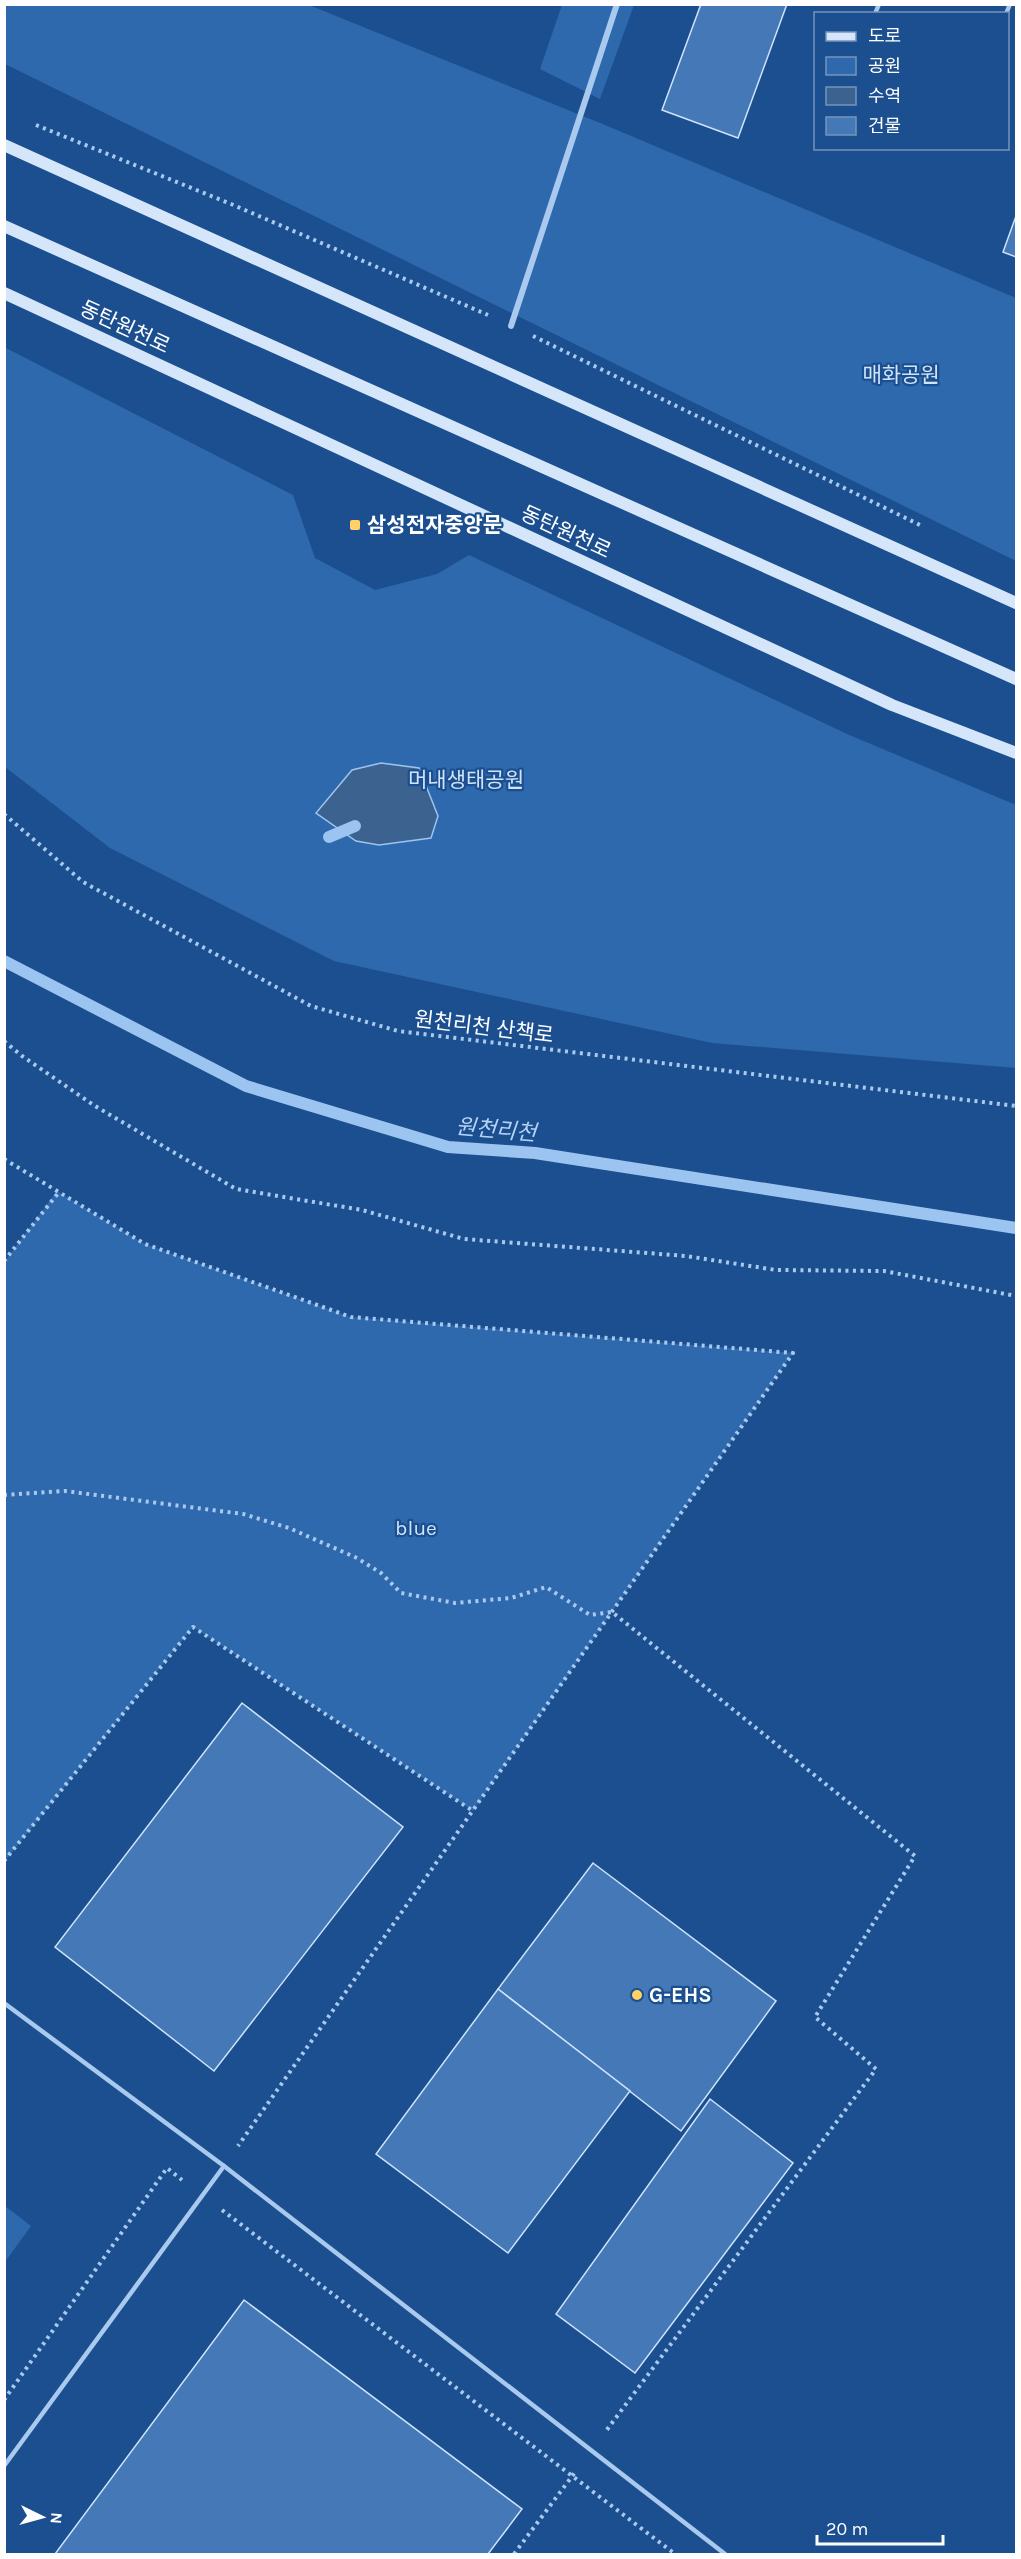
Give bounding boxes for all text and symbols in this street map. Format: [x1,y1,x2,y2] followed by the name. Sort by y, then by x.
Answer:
[814,12,1009,150] legend
[868,25,901,47] text: 도로
[868,55,901,77] text: 공원
[868,85,901,107] text: 수역
[868,115,901,137] text: 건물
[76,296,174,358] street label: 동탄원천로
[862,363,940,387] park label: 매화공원
[517,501,615,563] street label: 동탄원천로
[367,513,502,537] place label: 삼성전자중앙문
[348,518,362,532] marker: 삼성전자중앙문
[408,768,524,792] park label: 머내생태공원
[413,1007,555,1047] street label: 원천리천 산책로
[454,1114,540,1147] water label: 원천리천
[395,1516,437,1540] park label: blue
[649,1983,712,2007] place label: G-EHS
[630,1988,644,2002] marker: G-EHS
[12,2487,72,2547] north arrow
[817,2508,943,2546] scale bar
[46,2512,66,2525] text: N
[826,2518,868,2540] text: 20 m

